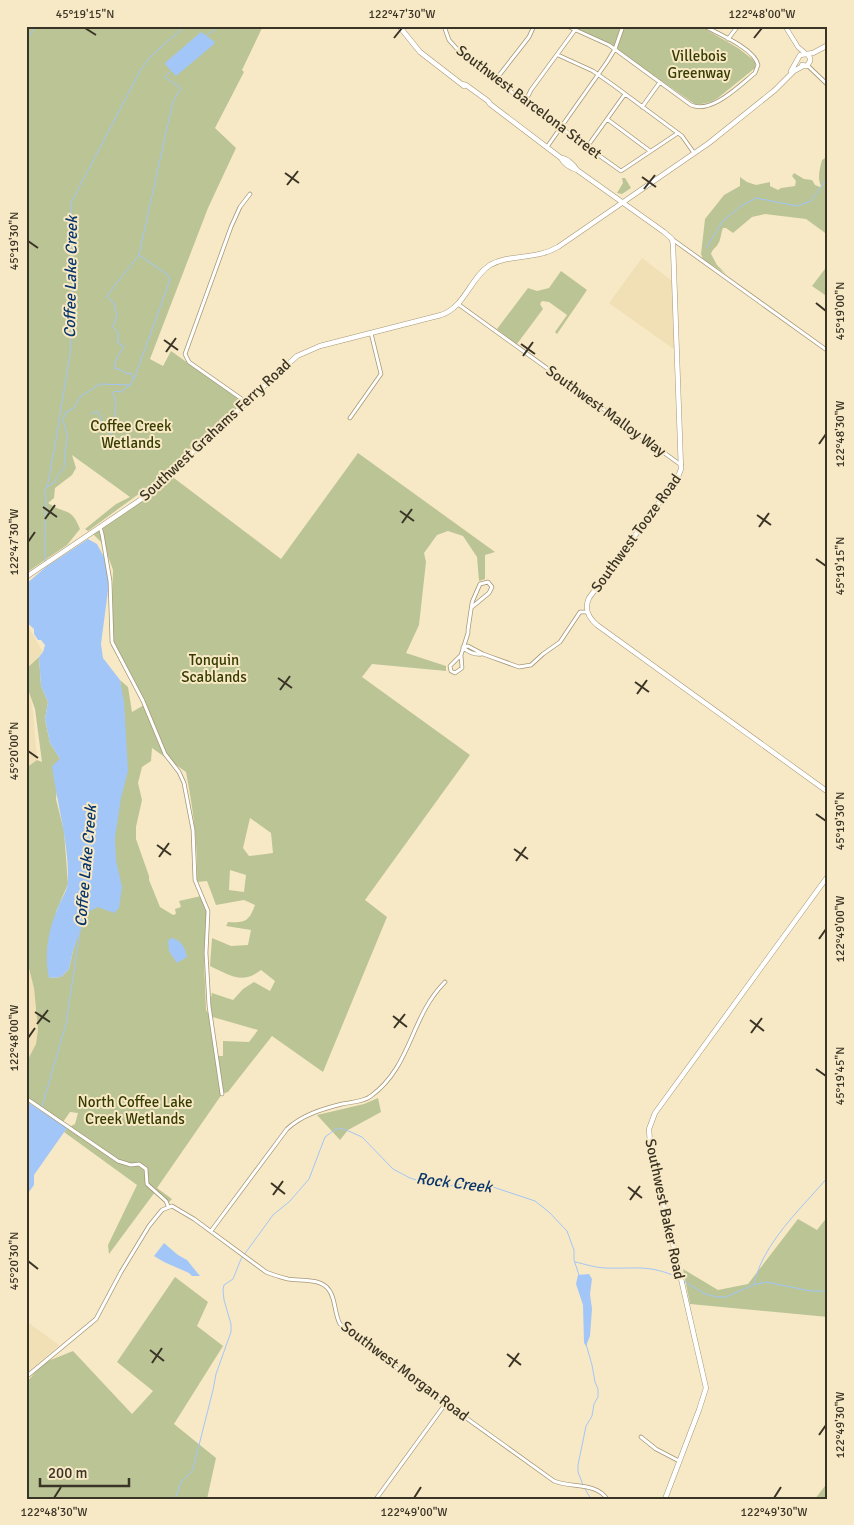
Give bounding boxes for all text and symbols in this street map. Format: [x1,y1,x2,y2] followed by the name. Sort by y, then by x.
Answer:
[56,7,114,22] text: 45°19'15"N
[368,7,436,22] text: 122°47'30"W
[728,7,796,22] text: 122°48'00"W
[453,41,605,163] street label: Southwest Barcelona Street
[668,47,730,82] park label: Villebois Greenway
[7,212,22,270] text: 45°19'30"N
[60,214,82,338] water label: Coffee Lake Creek
[833,282,848,340] text: 45°19'00"N
[136,355,294,505] street label: Southwest Grahams Ferry Road
[543,362,669,460] street label: Southwest Malloy Way
[833,400,848,468] text: 122°48'30"W
[90,417,172,452] park label: Coffee Creek Wetlands
[587,470,685,596] street label: Southwest Tooze Road
[7,508,22,576] text: 122°47'30"W
[833,537,848,595] text: 45°19'15"N
[181,651,247,686] park label: Tonquin Scablands
[7,722,22,780] text: 45°20'00"N
[833,792,848,850] text: 45°19'30"N
[71,802,101,928] water label: Coffee Lake Creek
[833,895,848,963] text: 122°49'00"W
[7,1004,22,1072] text: 122°48'00"W
[833,1047,848,1105] text: 45°19'45"N
[78,1093,193,1128] park label: North Coffee Lake Creek Wetlands
[641,1137,689,1281] street label: Southwest Baker Road
[415,1168,495,1198] water label: Rock Creek
[7,1232,22,1290] text: 45°20'30"N
[338,1317,472,1425] street label: Southwest Morgan Road
[833,1391,848,1459] text: 122°49'30"W
[40,1455,129,1487] scale bar
[48,1464,88,1482] text: 200 m
[20,1505,88,1520] text: 122°48'30"W
[380,1505,448,1520] text: 122°49'00"W
[740,1505,808,1520] text: 122°49'30"W

